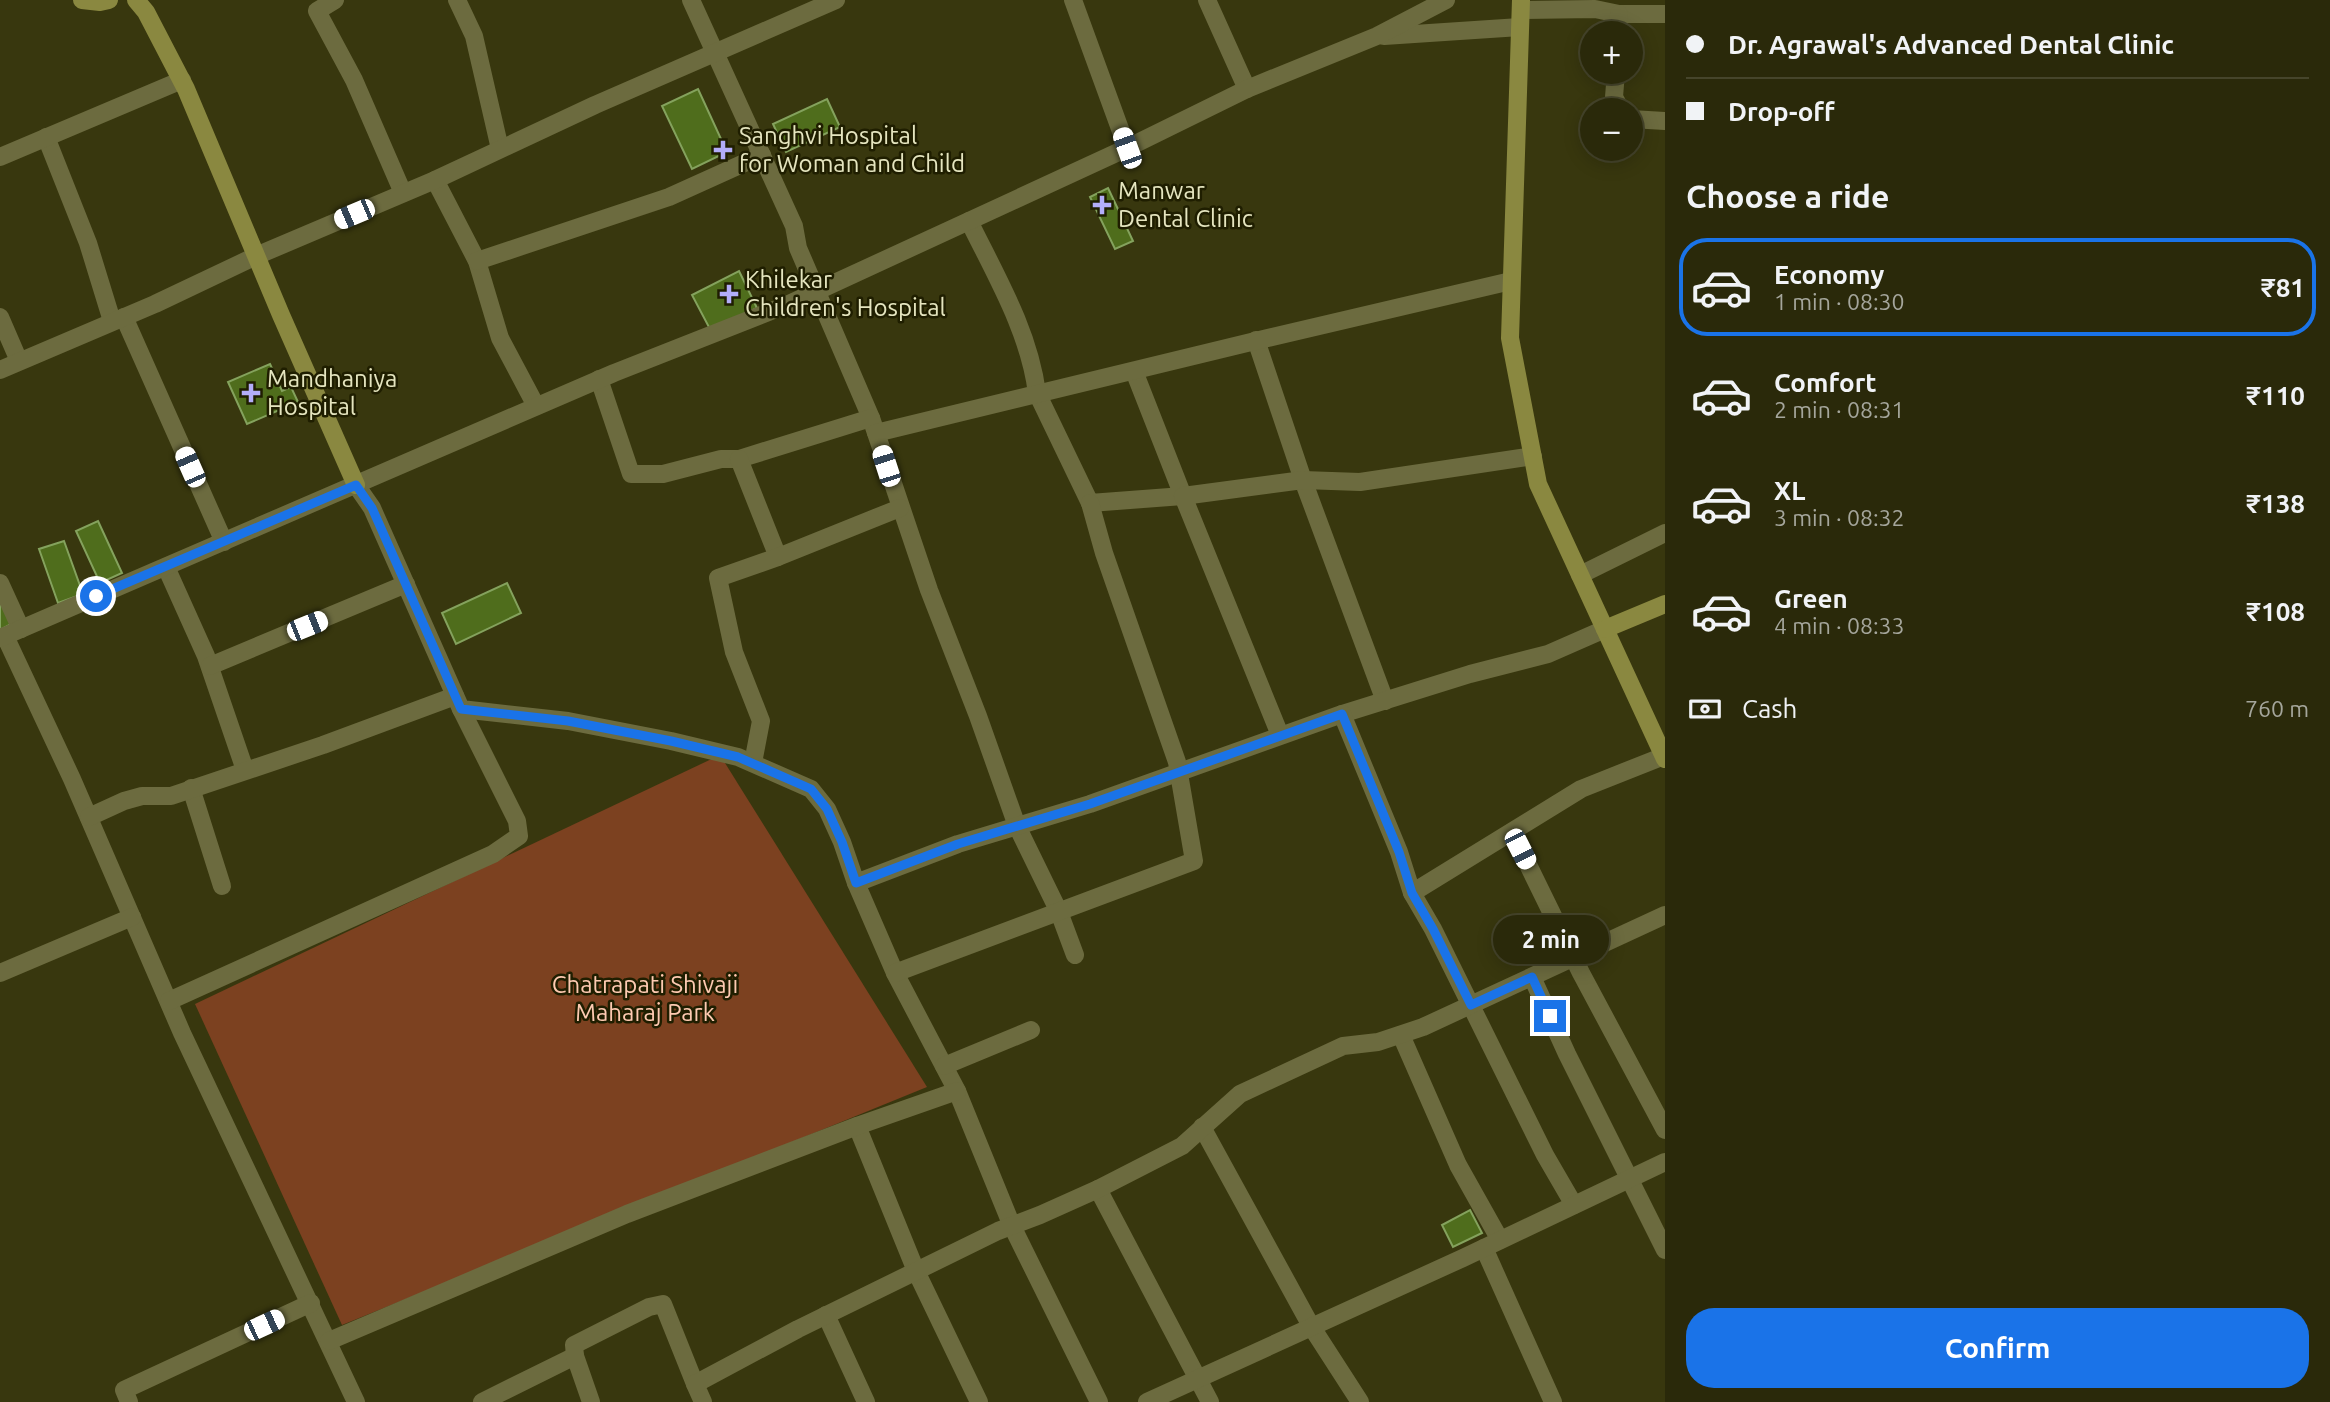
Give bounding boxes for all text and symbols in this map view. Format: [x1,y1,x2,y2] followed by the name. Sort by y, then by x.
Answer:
[1580,21,1643,161] map controls
[1580,21,1643,84] button: +
[1728,30,2174,59] text: Dr. Agrawal's Advanced Dental Clinic
[1728,97,1835,126] text: Drop-off
[1580,98,1643,161] button: −
[739,122,965,177] place label: Sanghvi Hospital for Woman and Child
[1110,125,1145,171] car
[713,140,733,160] marker: Sanghvi Hospital for Woman and Child
[1118,177,1253,232] place label: Manwar Dental Clinic
[1686,178,1889,214] text: Choose a ride
[1092,195,1112,215] marker: Manwar Dental Clinic
[331,196,378,232] car
[1690,256,1753,319] icon: car
[1774,260,1884,289] text: Economy
[745,266,946,321] place label: Khilekar Children's Hospital
[2261,273,2305,302] text: ₹81
[719,284,739,304] marker: Khilekar Children's Hospital
[1774,289,1905,314] text: 1 min · 08:30
[1690,364,1753,427] icon: car
[267,365,397,420] place label: Mandhaniya Hospital
[1774,368,1877,397] text: Comfort
[2246,381,2305,410] text: ₹110
[241,383,261,403] marker: Mandhaniya Hospital
[1774,397,1905,422] text: 2 min · 08:31
[870,443,903,489] car
[172,444,209,490] car
[1690,472,1753,535] icon: car
[1774,476,1805,505] text: XL
[2246,489,2305,518] text: ₹138
[1774,505,1905,530] text: 3 min · 08:32
[80,580,112,612] route start
[1690,580,1753,643] icon: car
[1774,584,1848,613] text: Green
[2246,597,2305,626] text: ₹108
[284,608,331,644] car
[1774,613,1905,638] text: 4 min · 08:33
[1686,690,1724,728] icon: cash
[1742,694,1797,723] text: Cash
[2245,696,2309,721] text: 760 m
[1502,826,1539,872] car
[1492,914,1608,964] callout: 2 min
[1522,927,1580,952] text: 2 min
[552,971,738,1026] park label: Chatrapati Shivaji Maharaj Park
[1534,1000,1566,1032] route end
[241,1307,288,1343] car
[1686,1308,2309,1388] button: Confirm

